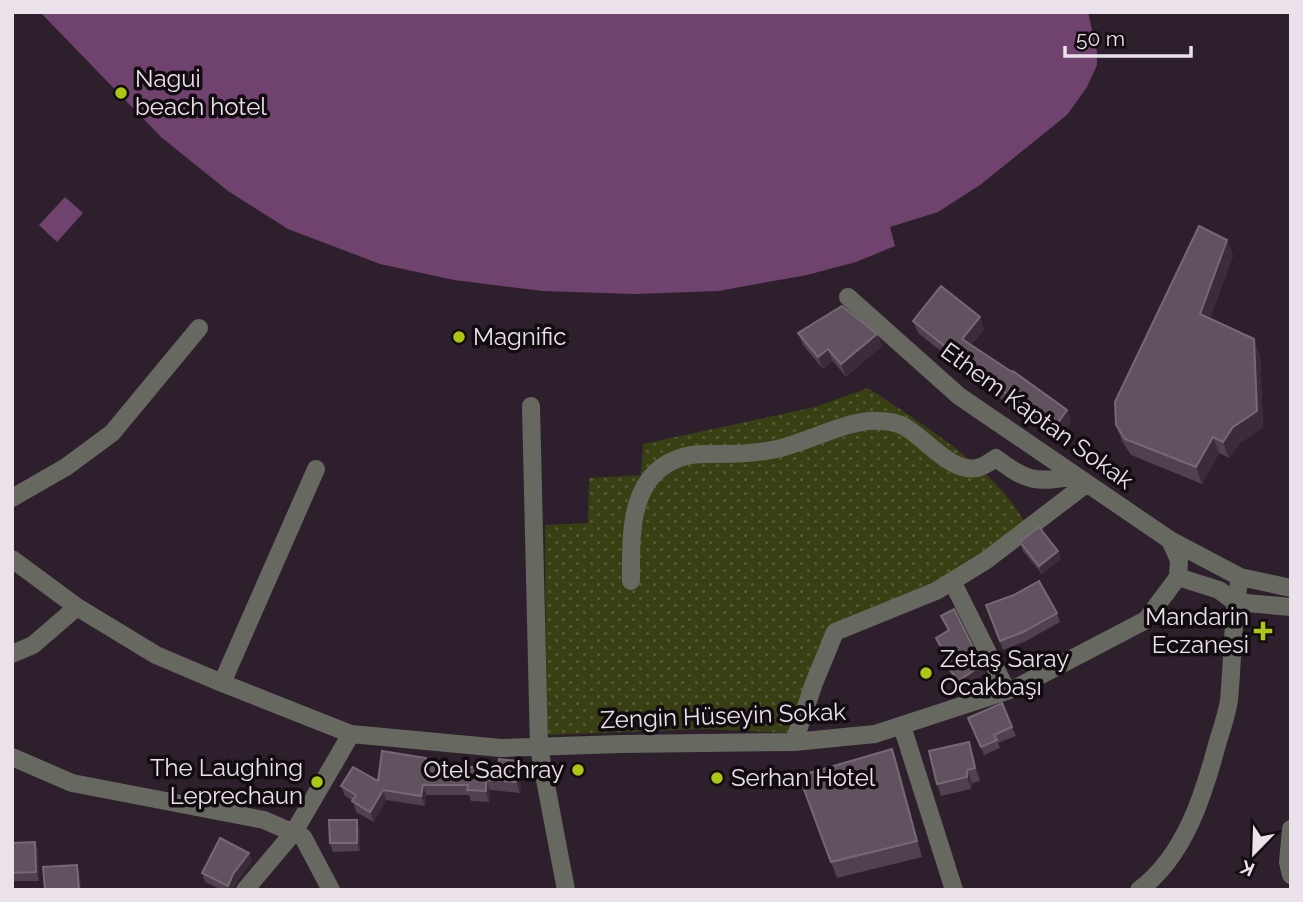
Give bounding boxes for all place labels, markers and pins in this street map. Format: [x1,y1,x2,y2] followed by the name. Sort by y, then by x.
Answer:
[135,64,267,121] place label: Nagui beach hotel
[113,85,129,101] marker: Nagui beach hotel
[473,322,566,351] place label: Magnific
[451,329,467,345] marker: Magnific
[1145,602,1249,659] place label: Mandarin Eczanesi
[1255,623,1271,639] marker: Mandarin Eczanesi
[940,644,1069,701] place label: Zetaş Saray Ocakbaşı
[918,665,934,681] marker: Zetaş Saray Ocakbaşı
[150,753,303,810] place label: The Laughing Leprechaun
[423,755,564,784] place label: Otel Sachray
[570,762,586,778] marker: Otel Sachray
[731,763,876,792] place label: Serhan Hotel
[709,770,725,786] marker: Serhan Hotel
[309,774,325,790] marker: The Laughing Leprechaun

